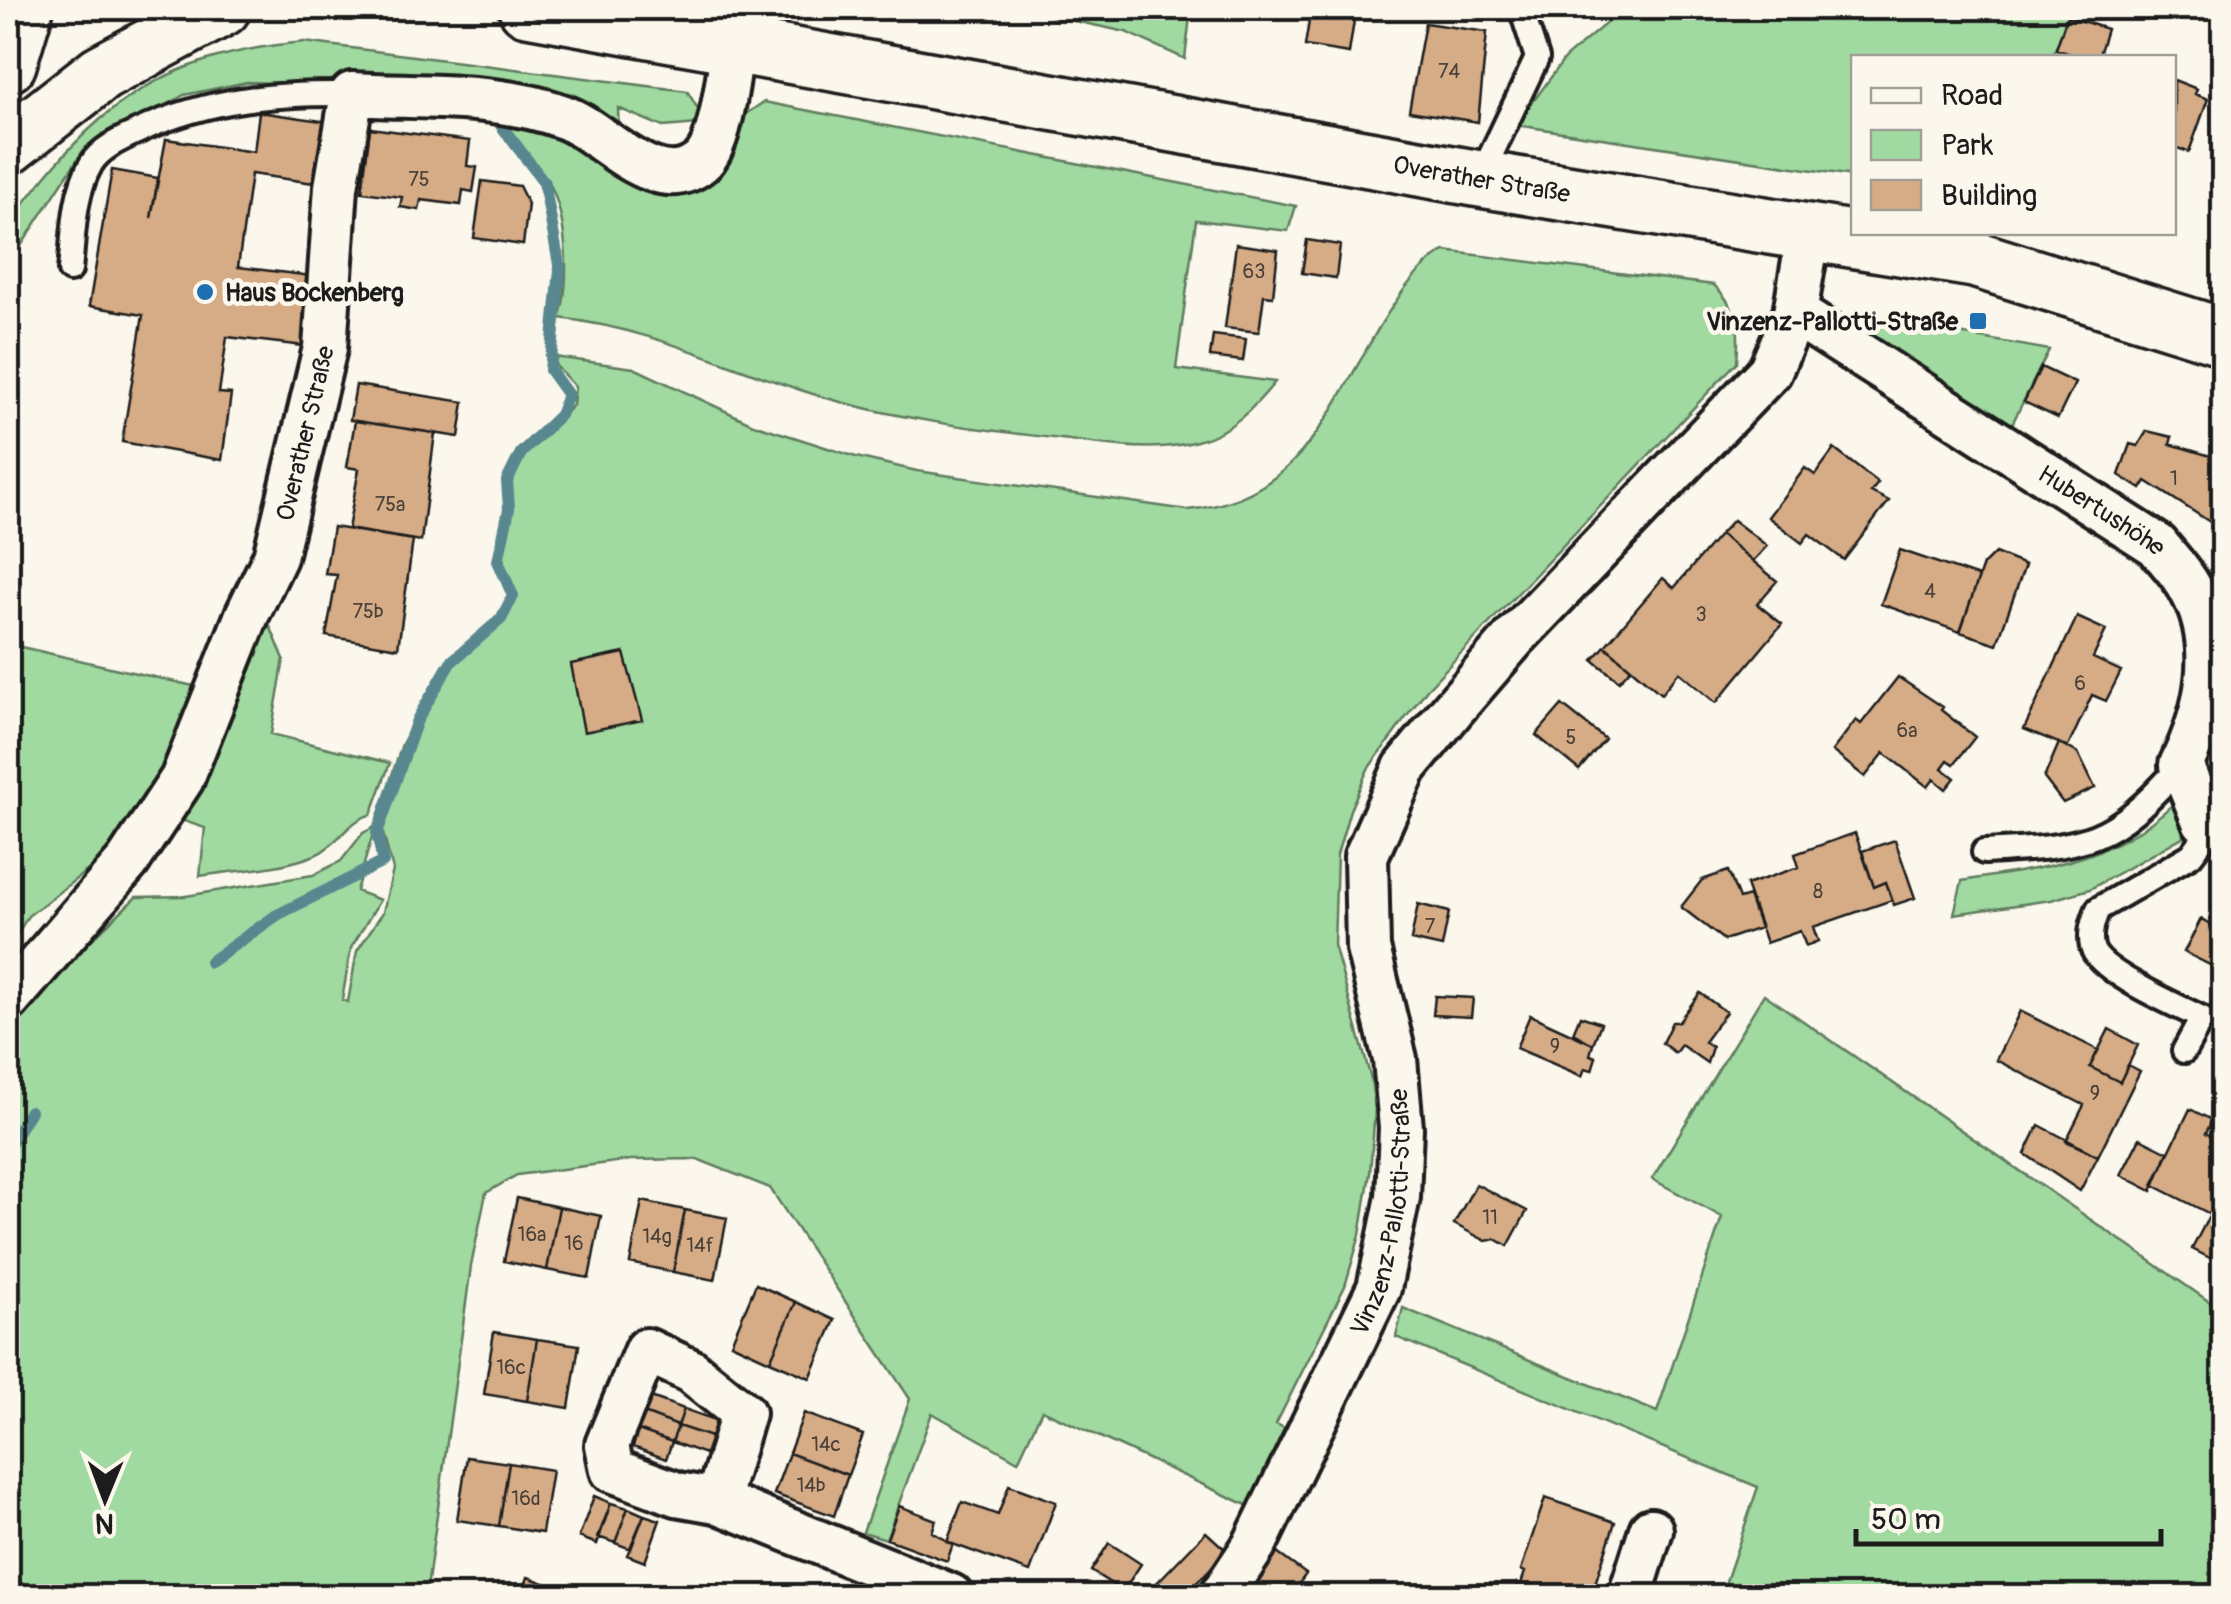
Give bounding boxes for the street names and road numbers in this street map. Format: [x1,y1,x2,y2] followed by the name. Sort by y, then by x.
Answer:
[1391,150,1573,210] street label: Overather Straße
[270,342,342,524] street label: Overather Straße
[2032,459,2173,562] street label: Hubertushöhe
[1344,1087,1418,1341] street label: Vinzenz-Pallotti-Straße

